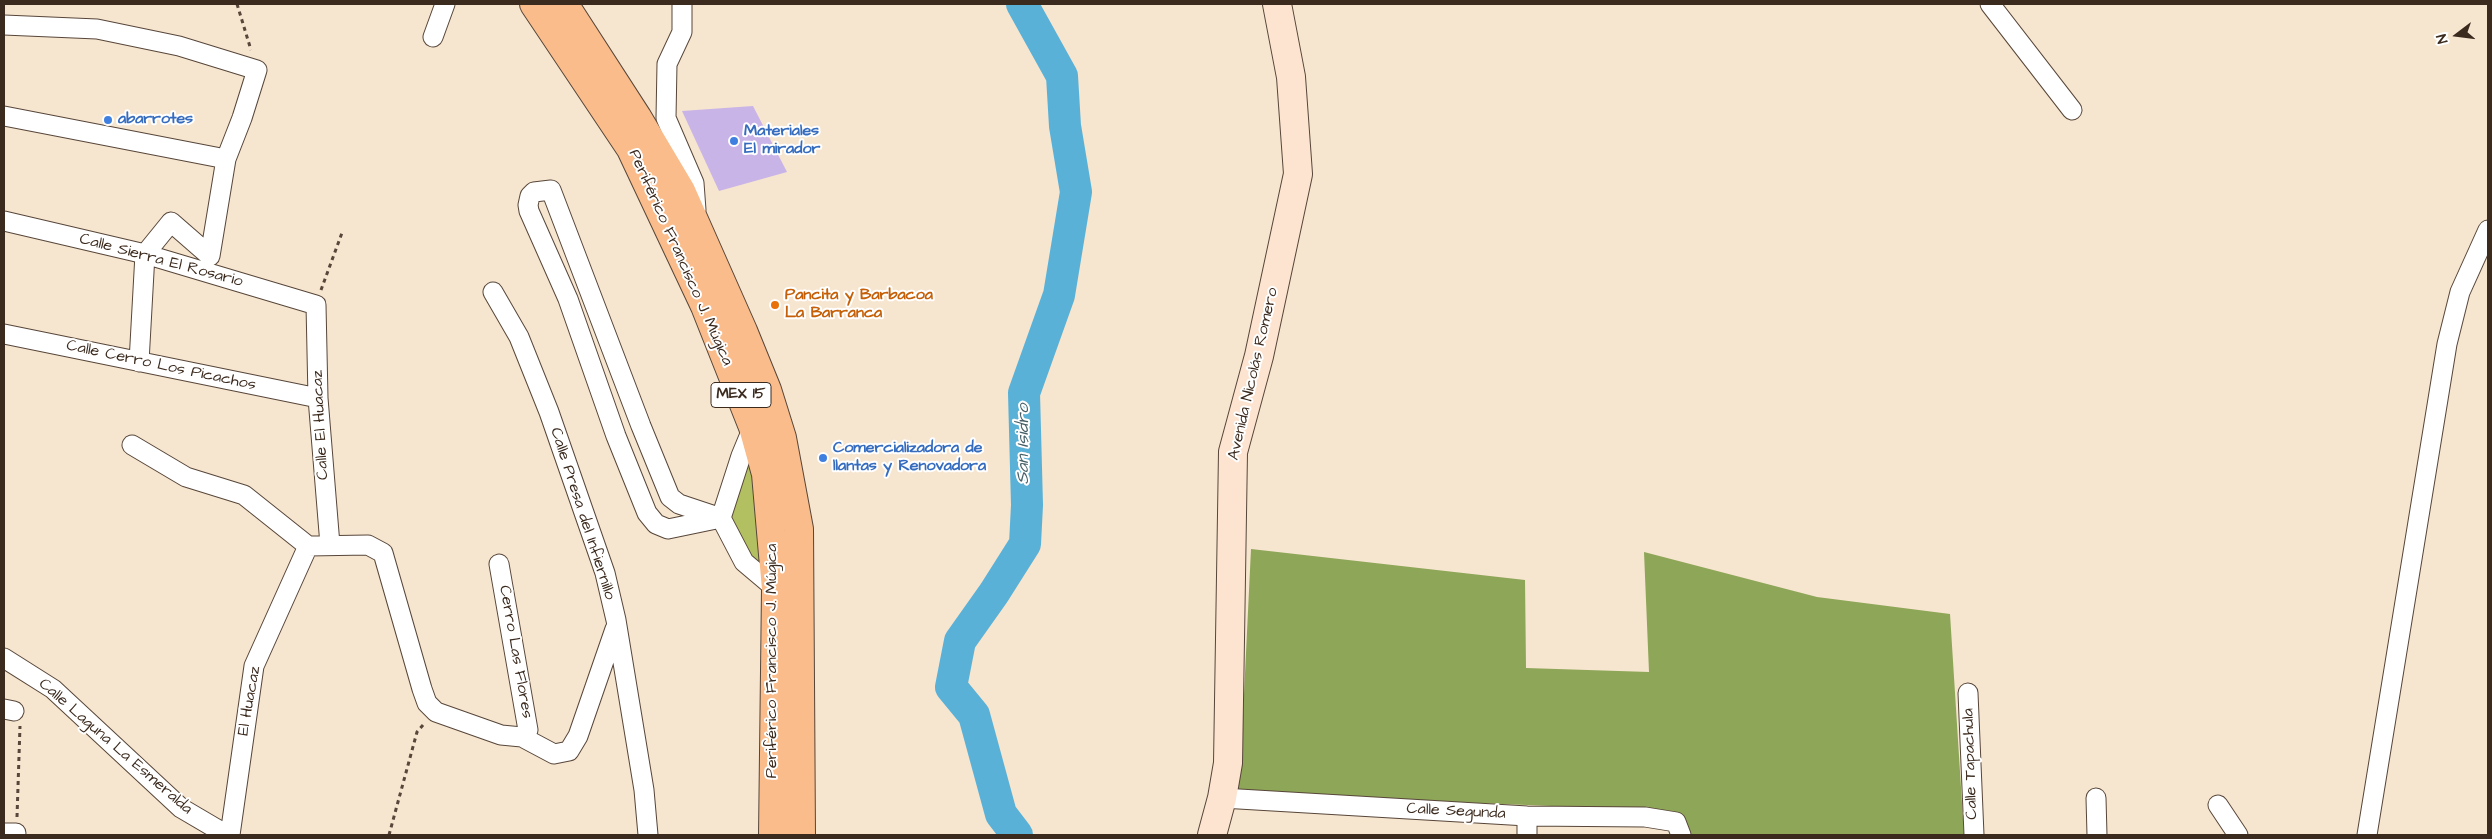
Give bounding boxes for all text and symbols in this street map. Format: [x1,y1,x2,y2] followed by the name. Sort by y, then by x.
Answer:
[2432,10,2482,60] north arrow
[2432,32,2453,46] text: N
[118,110,193,130] place label: abarrotes
[102,114,114,126] marker: abarrotes
[744,122,820,160] place label: Materiales El mirador
[728,135,740,147] marker: Materiales El mirador
[624,147,736,369] street label: Periférico Francisco J. Múgica
[77,230,245,292] street label: Calle Sierra El Rosario
[785,286,933,324] place label: Pancita y Barbacoa La Barranca
[1225,286,1283,462] street label: Avenida Nicolás Romero
[769,299,781,311] marker: Pancita y Barbacoa La Barranca
[65,337,257,395] street label: Calle Cerro Los Picachos
[309,370,333,480] street label: Calle El Huacaz
[711,382,771,408] road number: MEX 15
[1013,404,1035,484] water label: San Isidro
[545,425,619,603] street label: Calle Presa del Infiernillo
[833,439,986,477] place label: Comercializadora de llantas y Renovadora
[817,452,829,464] marker: Comercializadora de llantas y Renovadora
[763,544,783,778] street label: Periférico Francisco J. Múgica
[494,584,536,720] street label: Cerro Las Flores
[234,665,266,737] street label: El Huacaz
[34,675,196,819] street label: Calle Laguna La Esmeralda
[1959,708,1983,820] street label: Calle Tapachula
[1406,800,1506,824] street label: Calle Segunda

